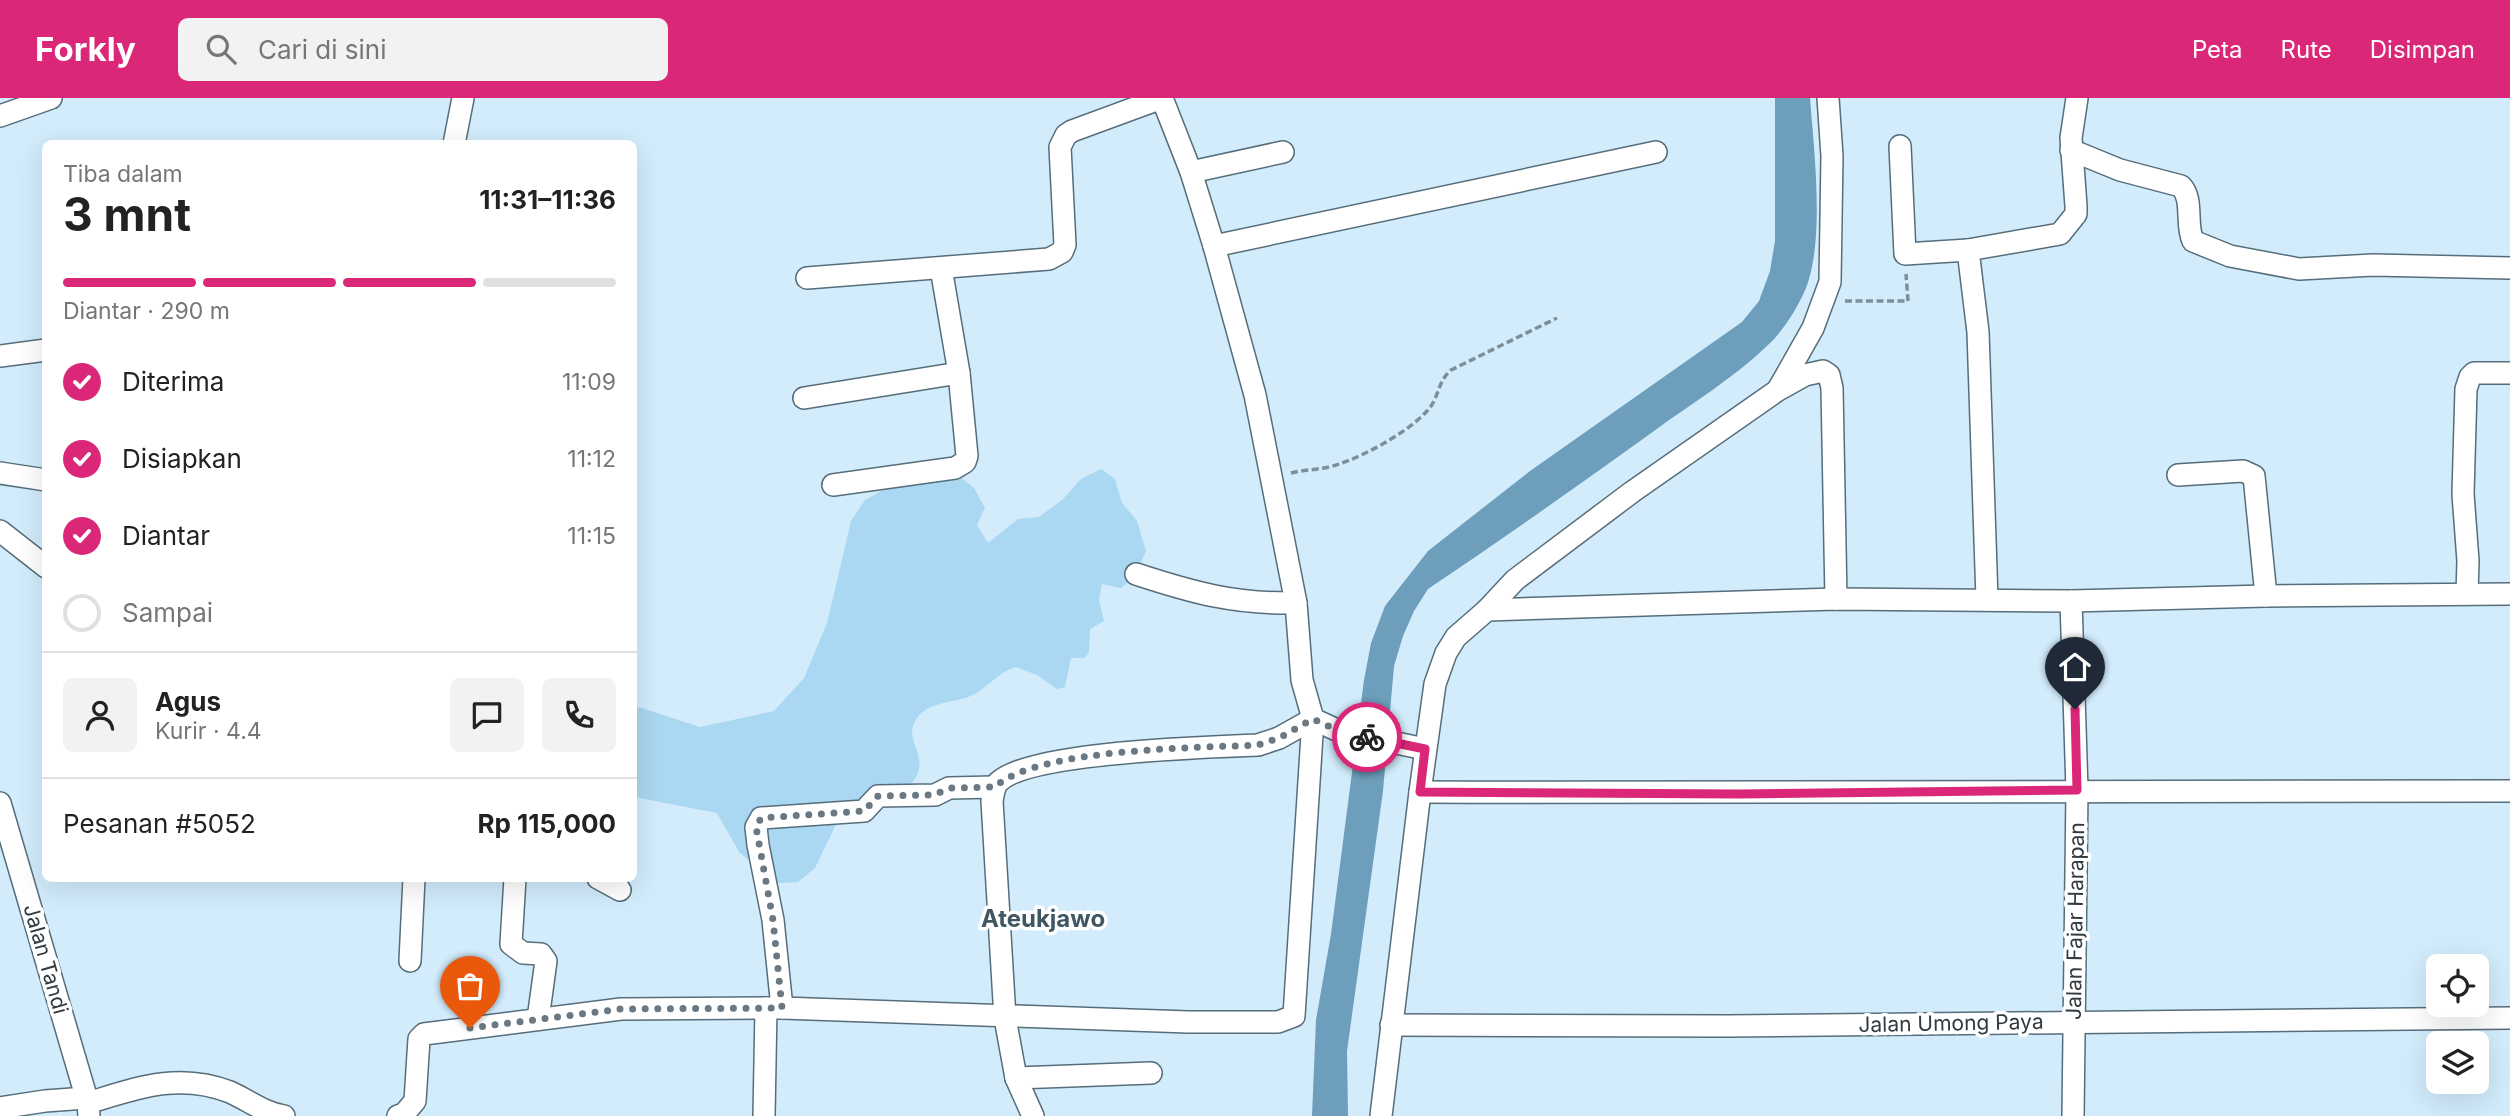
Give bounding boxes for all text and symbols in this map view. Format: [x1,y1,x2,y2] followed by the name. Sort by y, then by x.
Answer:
[178,18,668,81] search box
[35,29,136,69] text: Forkly
[202,30,240,68] icon: search
[258,34,387,65] text: Cari di sini
[2192,35,2243,64] text: Peta
[2281,35,2332,64] text: Rute
[2370,35,2475,64] text: Disimpan
[63,160,183,188] text: Tiba dalam
[479,184,616,215] text: 11:31–11:36
[63,186,191,242] text: 3 mnt
[63,297,230,325] text: Diantar · 290 m
[63,363,101,401] icon: check
[122,366,224,397] text: Diterima
[562,368,616,396] text: 11:09
[63,440,101,478] icon: check
[122,443,242,474] text: Disiapkan
[567,445,616,473] text: 11:12
[63,517,101,555] icon: check
[122,520,210,551] text: Diantar
[567,522,616,550] text: 11:15
[122,597,213,628] text: Sampai
[2045,637,2105,709] pin
[2056,648,2094,686] icon: home
[63,678,137,752] button: person
[450,678,524,752] button: chat
[542,678,616,752] button: phone
[155,686,221,717] text: Agus
[1332,702,1402,772] courier
[155,717,262,745] text: Kurir · 4.4
[1348,718,1386,756] icon: bike
[63,808,256,839] text: Pesanan #5052
[477,808,616,839] text: Rp 115,000
[2061,822,2089,1020] street label: Jalan Fajar Harapan
[18,901,74,1017] street label: Jalan Tandi
[981,904,1105,933] district label: Ateukjawo
[2426,954,2489,1094] map controls
[2426,954,2489,1017] button: locate
[440,956,500,1028] pin
[451,967,489,1005] icon: bag
[1858,1009,2044,1037] street label: Jalan Umong Paya
[2426,1031,2489,1094] button: layers

